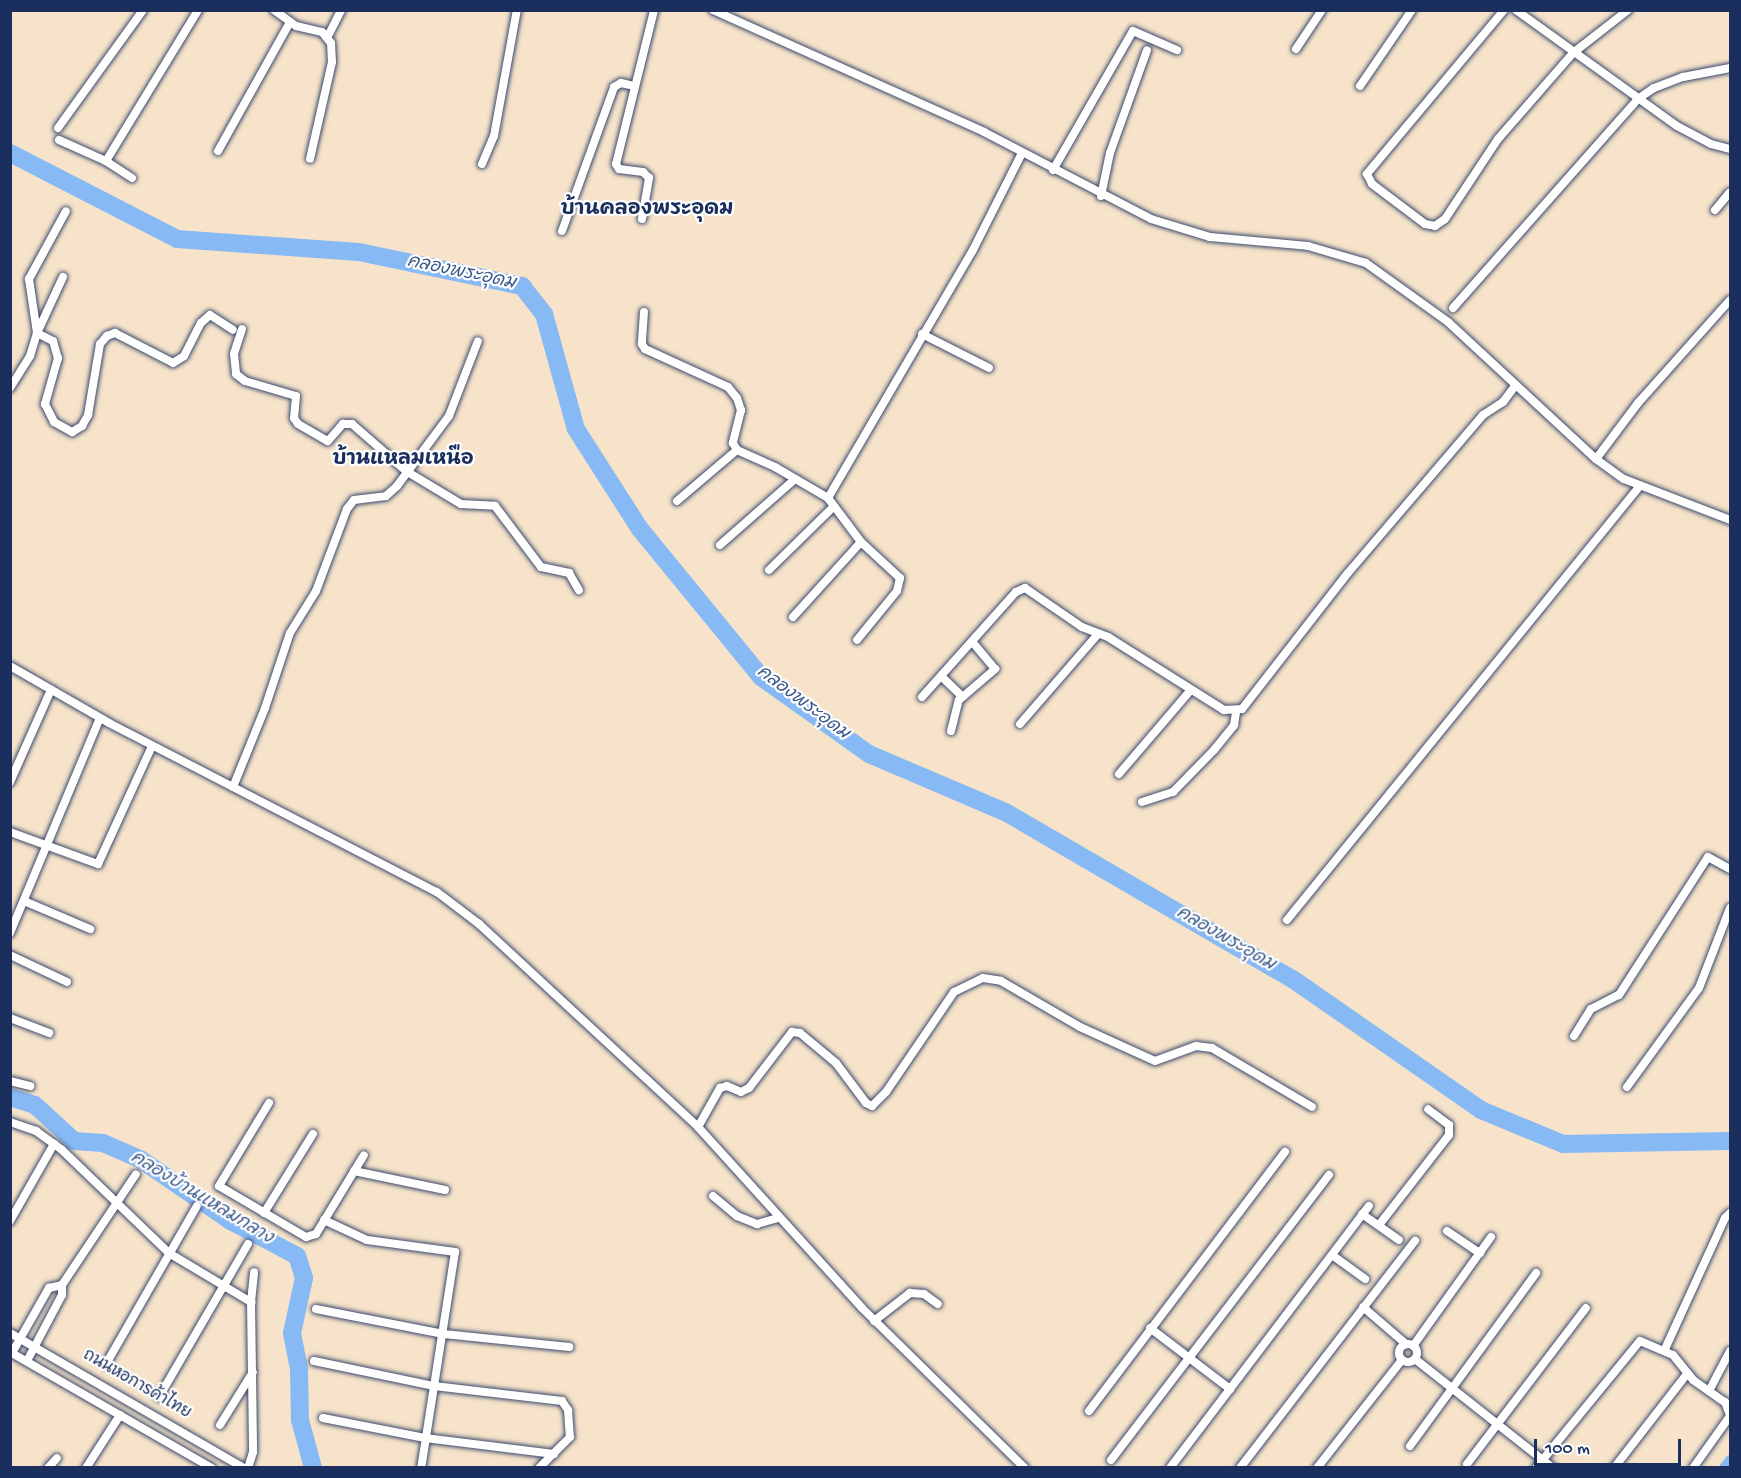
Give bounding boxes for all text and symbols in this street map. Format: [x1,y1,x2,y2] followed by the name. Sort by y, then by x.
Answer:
[561,198,733,222] district label: บ้านคลองพระอุดม
[405,252,517,296] water label: คลองพระอุดม
[332,448,474,472] district label: บ้านแหลมเหนือ
[752,662,852,746] water label: คลองพระอุดม
[1172,903,1278,977] water label: คลองพระอุดม
[126,1148,276,1250] water label: คลองบ้านแหลมกลาง
[79,1347,193,1425] street label: ถนนหอการค้าไทย
[1537,1427,1684,1465] scale bar
[1545,1439,1590,1460] text: 100 m

